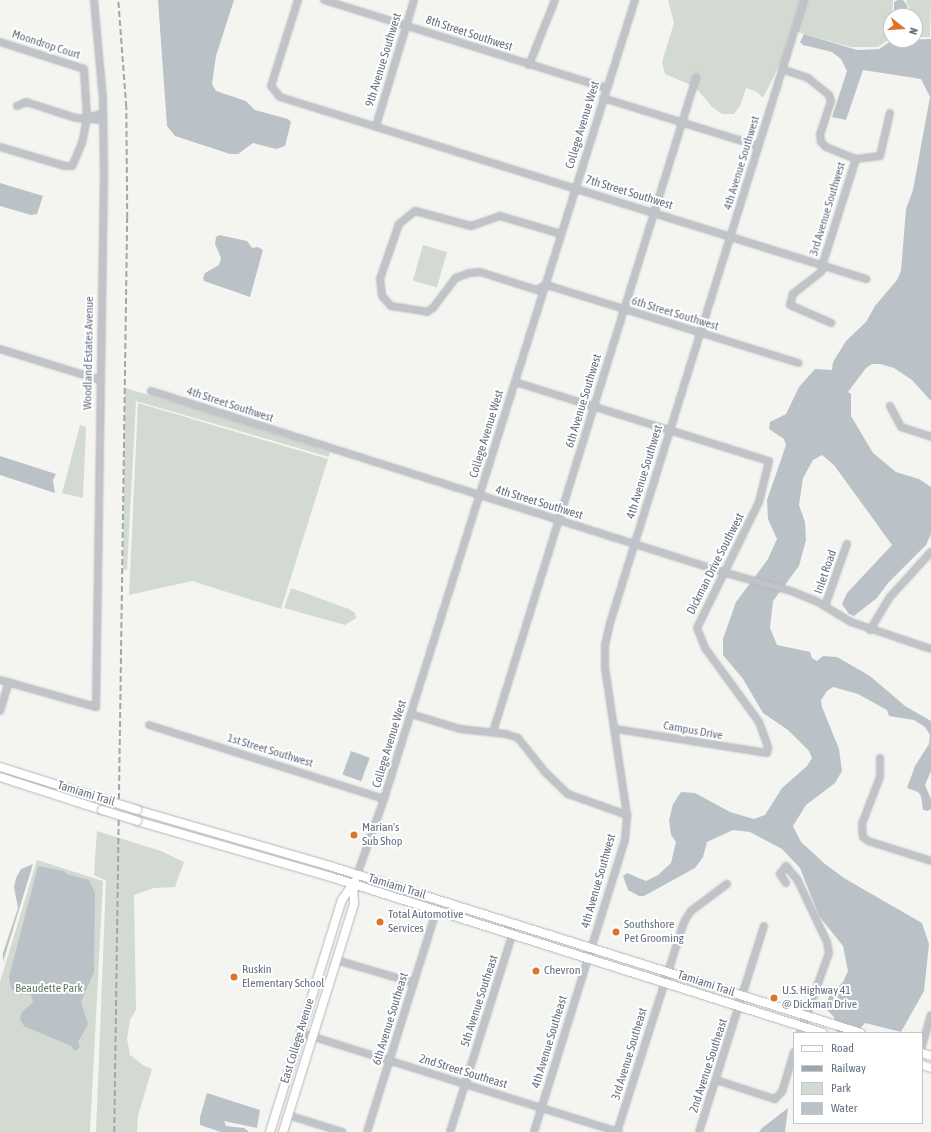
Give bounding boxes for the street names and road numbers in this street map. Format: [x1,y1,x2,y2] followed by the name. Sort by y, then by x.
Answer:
[363,11,405,109] street label: 9th Avenue Southwest
[424,13,514,55] street label: 8th Street Southwest
[10,27,82,63] street label: Moondrop Court
[563,79,603,171] street label: College Avenue West
[721,114,763,212] street label: 4th Avenue Southwest
[807,160,849,258] street label: 3rd Avenue Southwest
[584,173,674,213] street label: 7th Street Southwest
[630,294,720,334] street label: 6th Street Southwest
[81,296,97,410] street label: Woodland Estates Avenue
[563,352,605,450] street label: 6th Avenue Southwest
[185,384,275,426] street label: 4th Street Southwest
[467,388,507,480] street label: College Avenue West
[624,423,666,521] street label: 4th Avenue Southwest
[494,483,584,523] street label: 4th Street Southwest
[684,511,748,617] street label: Dickman Drive Southwest
[812,548,840,596] street label: Inlet Road
[370,698,410,790] street label: College Avenue West
[662,719,724,743] street label: Campus Drive
[225,731,315,771] street label: 1st Street Southwest
[55,778,117,810] street label: Tamiami Trail
[579,832,619,930] street label: 4th Avenue Southwest
[366,871,428,903] street label: Tamiami Trail
[458,953,502,1049] street label: 5th Avenue Southeast
[676,968,736,1000] street label: Tamiami Trail
[370,971,412,1067] street label: 6th Avenue Southeast
[529,994,571,1090] street label: 4th Avenue Southeast
[278,997,318,1085] street label: East College Avenue
[609,1006,651,1102] street label: 3rd Avenue Southeast
[687,1017,731,1115] street label: 2nd Avenue Southeast
[417,1052,509,1092] street label: 2nd Street Southeast

